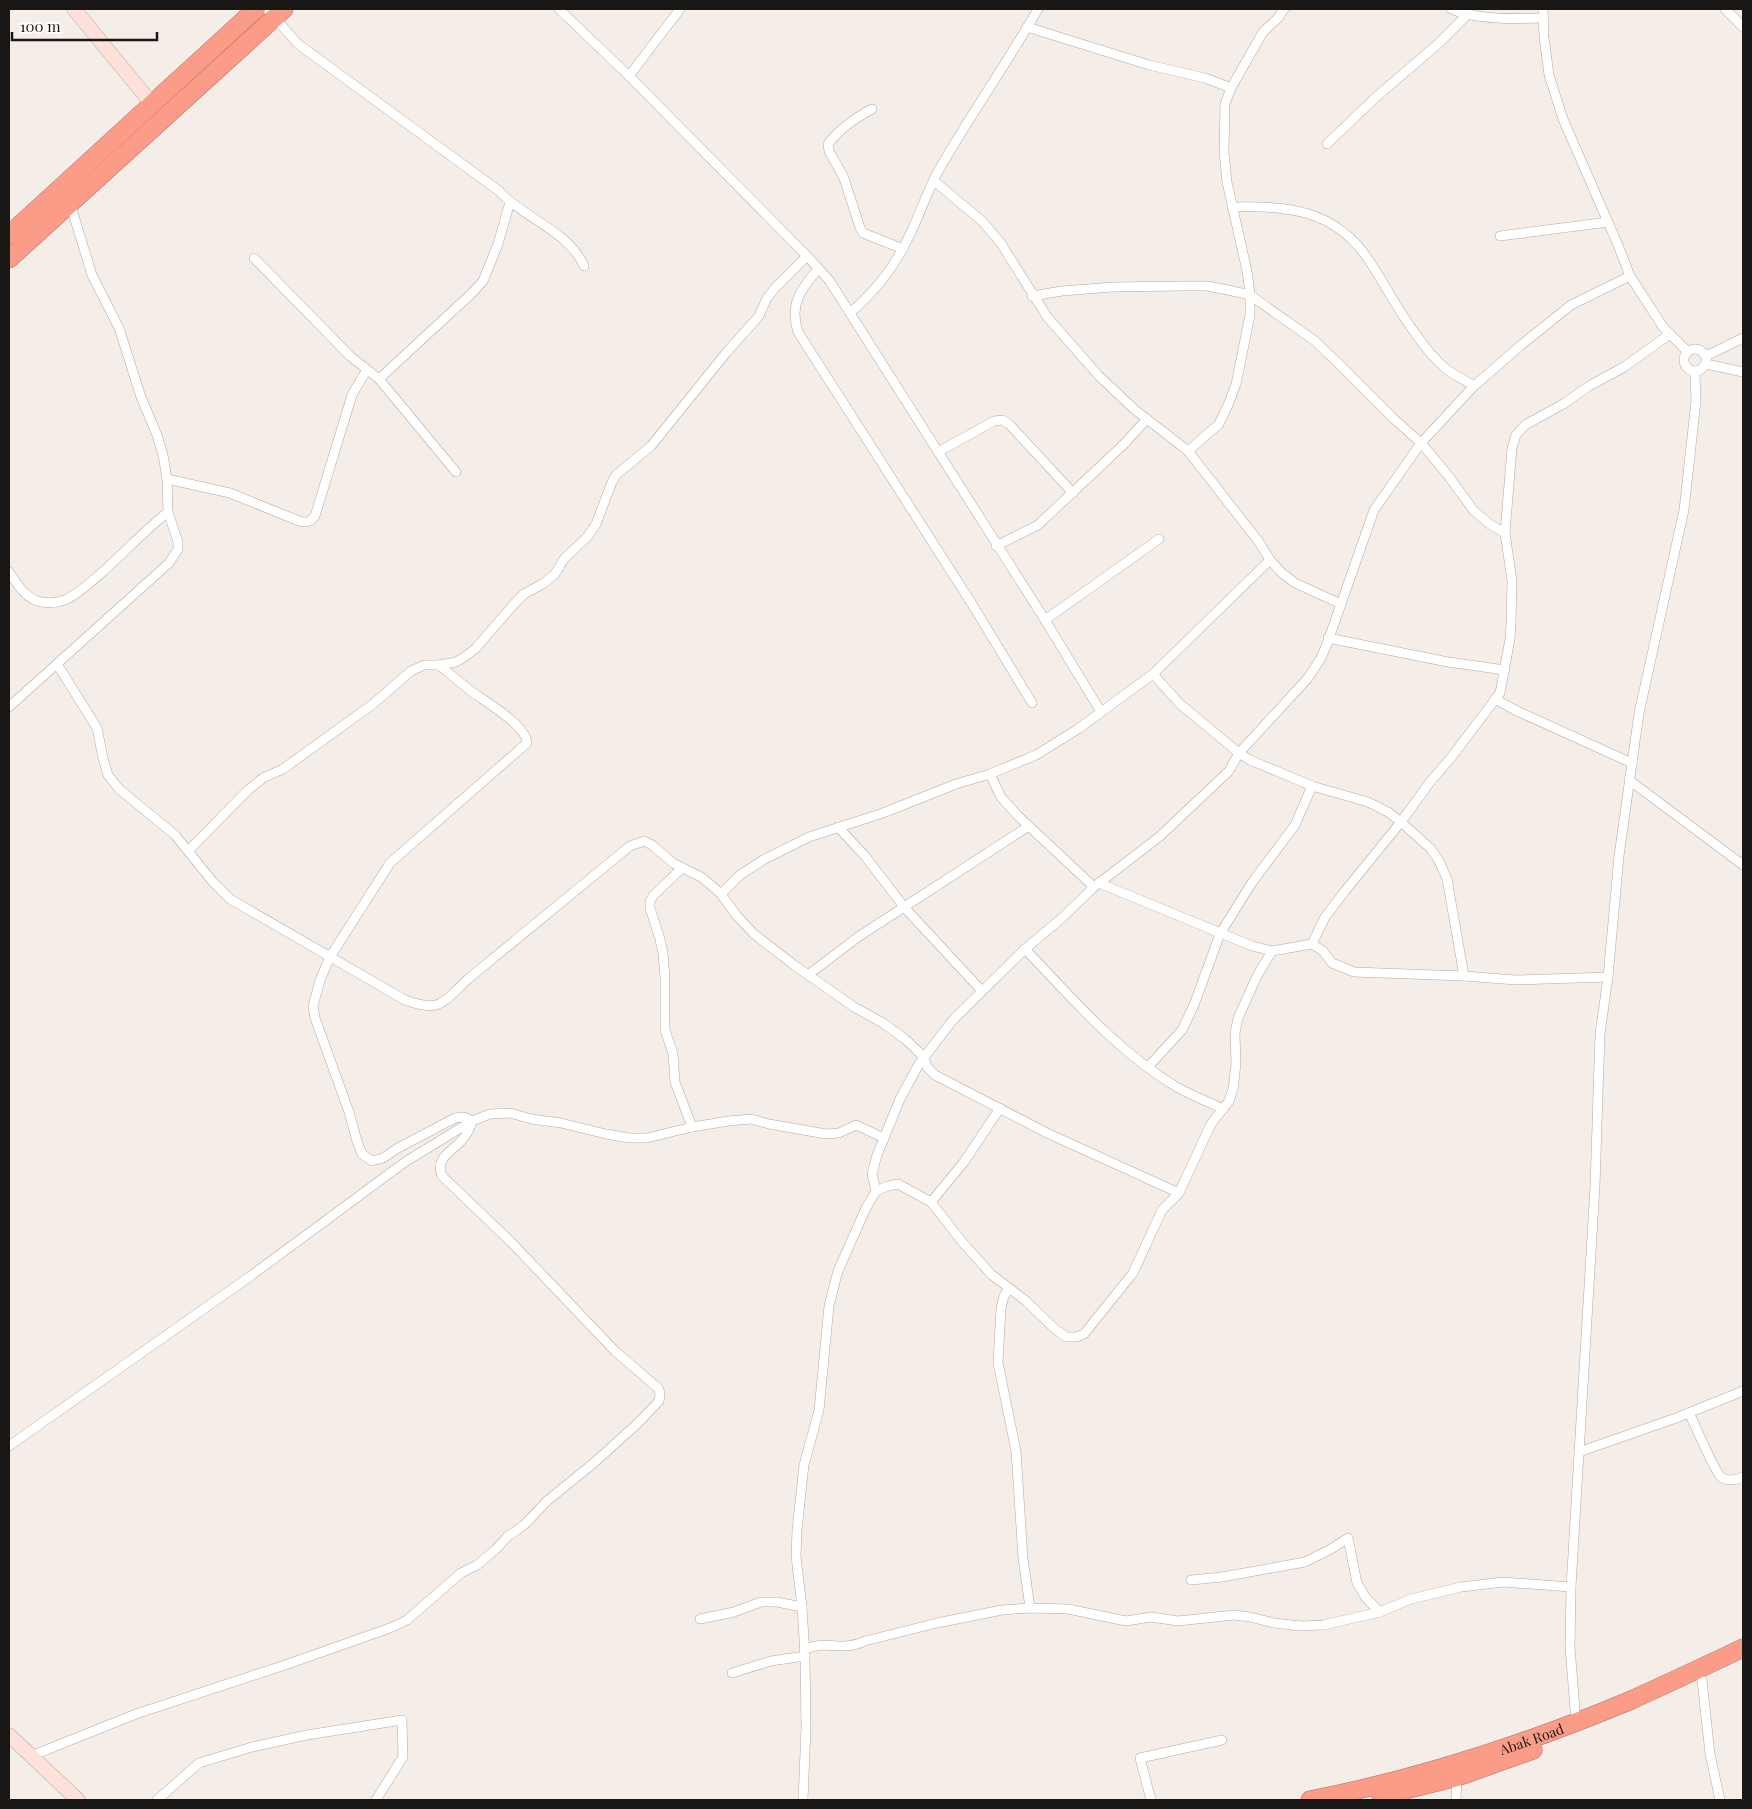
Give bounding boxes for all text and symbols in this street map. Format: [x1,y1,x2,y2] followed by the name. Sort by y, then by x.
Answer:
[12,10,158,42] scale bar
[20,16,61,36] text: 100 m
[1496,1718,1566,1759] street label: Abak Road

